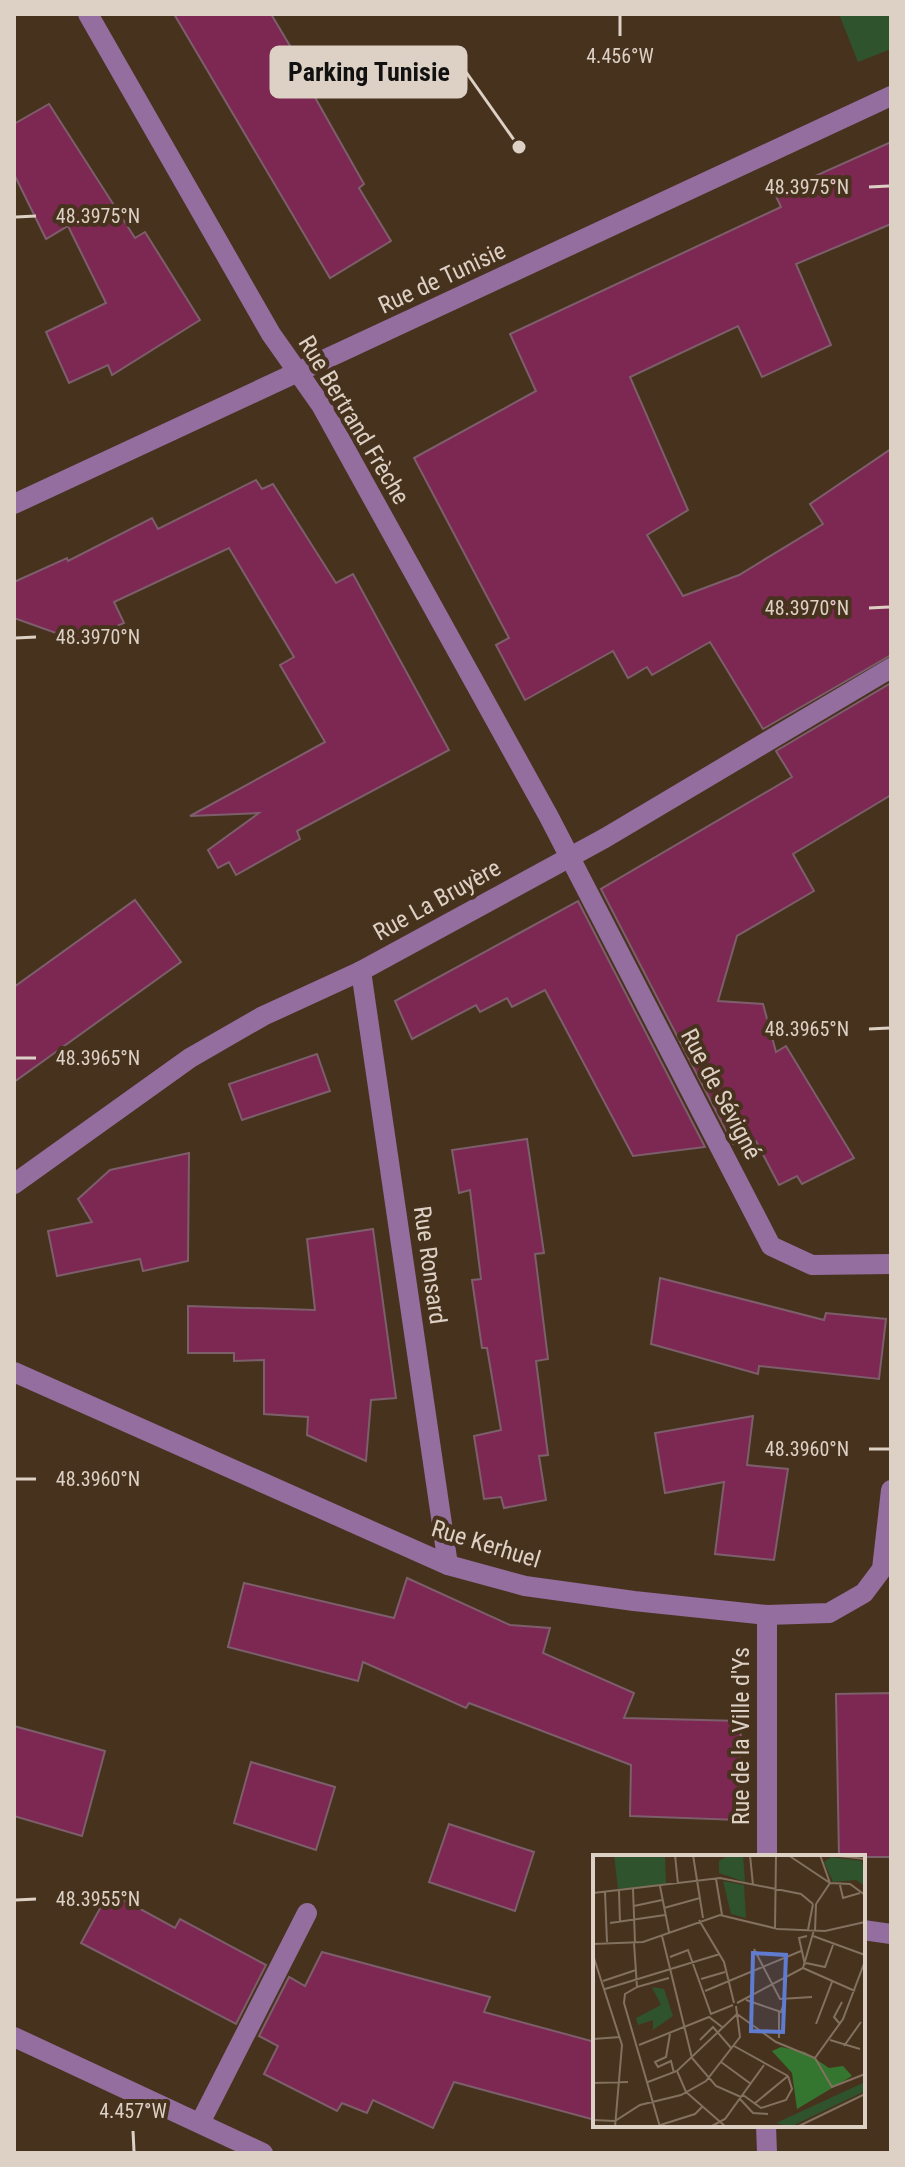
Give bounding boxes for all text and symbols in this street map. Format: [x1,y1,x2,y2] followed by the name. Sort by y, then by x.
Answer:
[586,44,654,68] text: 4.456°W
[271,47,466,97] callout: Parking Tunisie
[288,57,450,87] text: Parking Tunisie
[765,175,849,199] text: 48.3975°N
[56,204,140,228] text: 48.3975°N
[374,236,510,320] street label: Rue de Tunisie
[293,331,415,509] street label: Rue Bertrand Frèche
[765,596,849,620] text: 48.3970°N
[56,625,140,649] text: 48.3970°N
[369,854,505,946] street label: Rue La Bruyère
[765,1017,849,1041] text: 48.3965°N
[675,1024,767,1164] street label: Rue de Sévigné
[56,1046,140,1070] text: 48.3965°N
[408,1204,452,1326] street label: Rue Ronsard
[765,1437,849,1461] text: 48.3960°N
[56,1467,140,1491] text: 48.3960°N
[428,1514,544,1574] street label: Rue Kerhuel
[727,1647,755,1825] street label: Rue de la Ville d'Ys
[593,1855,865,2127] inset map
[56,1887,140,1911] text: 48.3955°N
[99,2099,167,2123] text: 4.457°W

